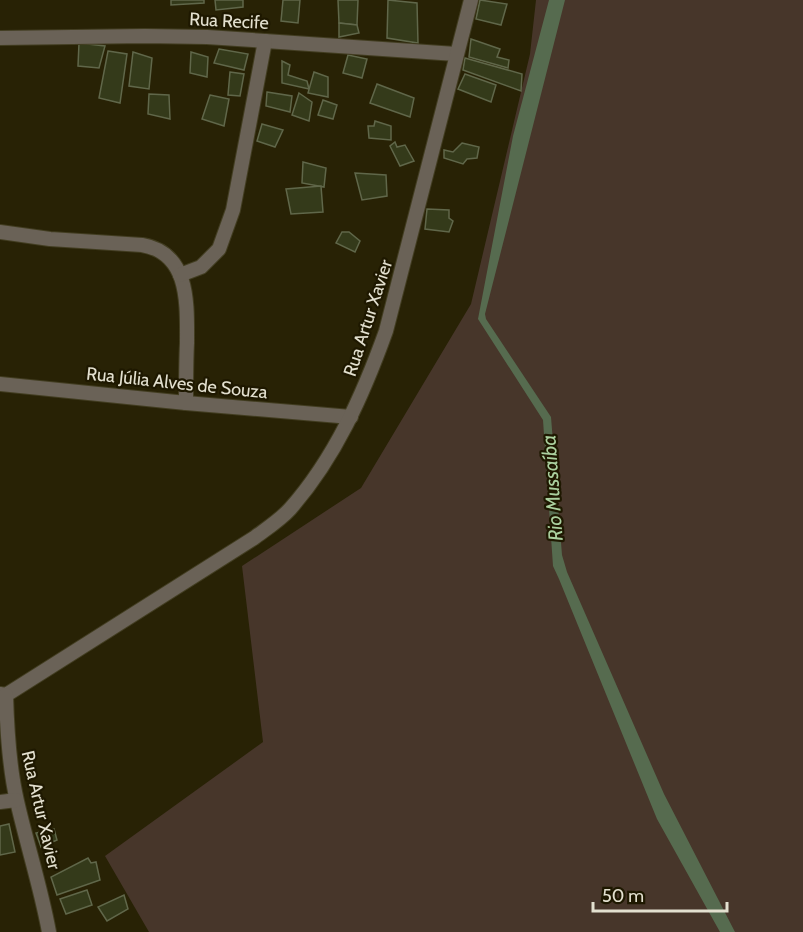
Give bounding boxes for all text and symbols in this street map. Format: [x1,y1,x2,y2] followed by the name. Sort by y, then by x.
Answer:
[189,8,269,34] street label: Rua Recife
[339,257,397,379] street label: Rua Artur Xavier
[85,363,269,403] street label: Rua Júlia Alves de Souza
[536,434,568,542] water label: Rio Mussaíba
[17,748,65,872] street label: Rua Artur Xavier
[593,875,726,913] scale bar
[602,885,644,907] text: 50 m

